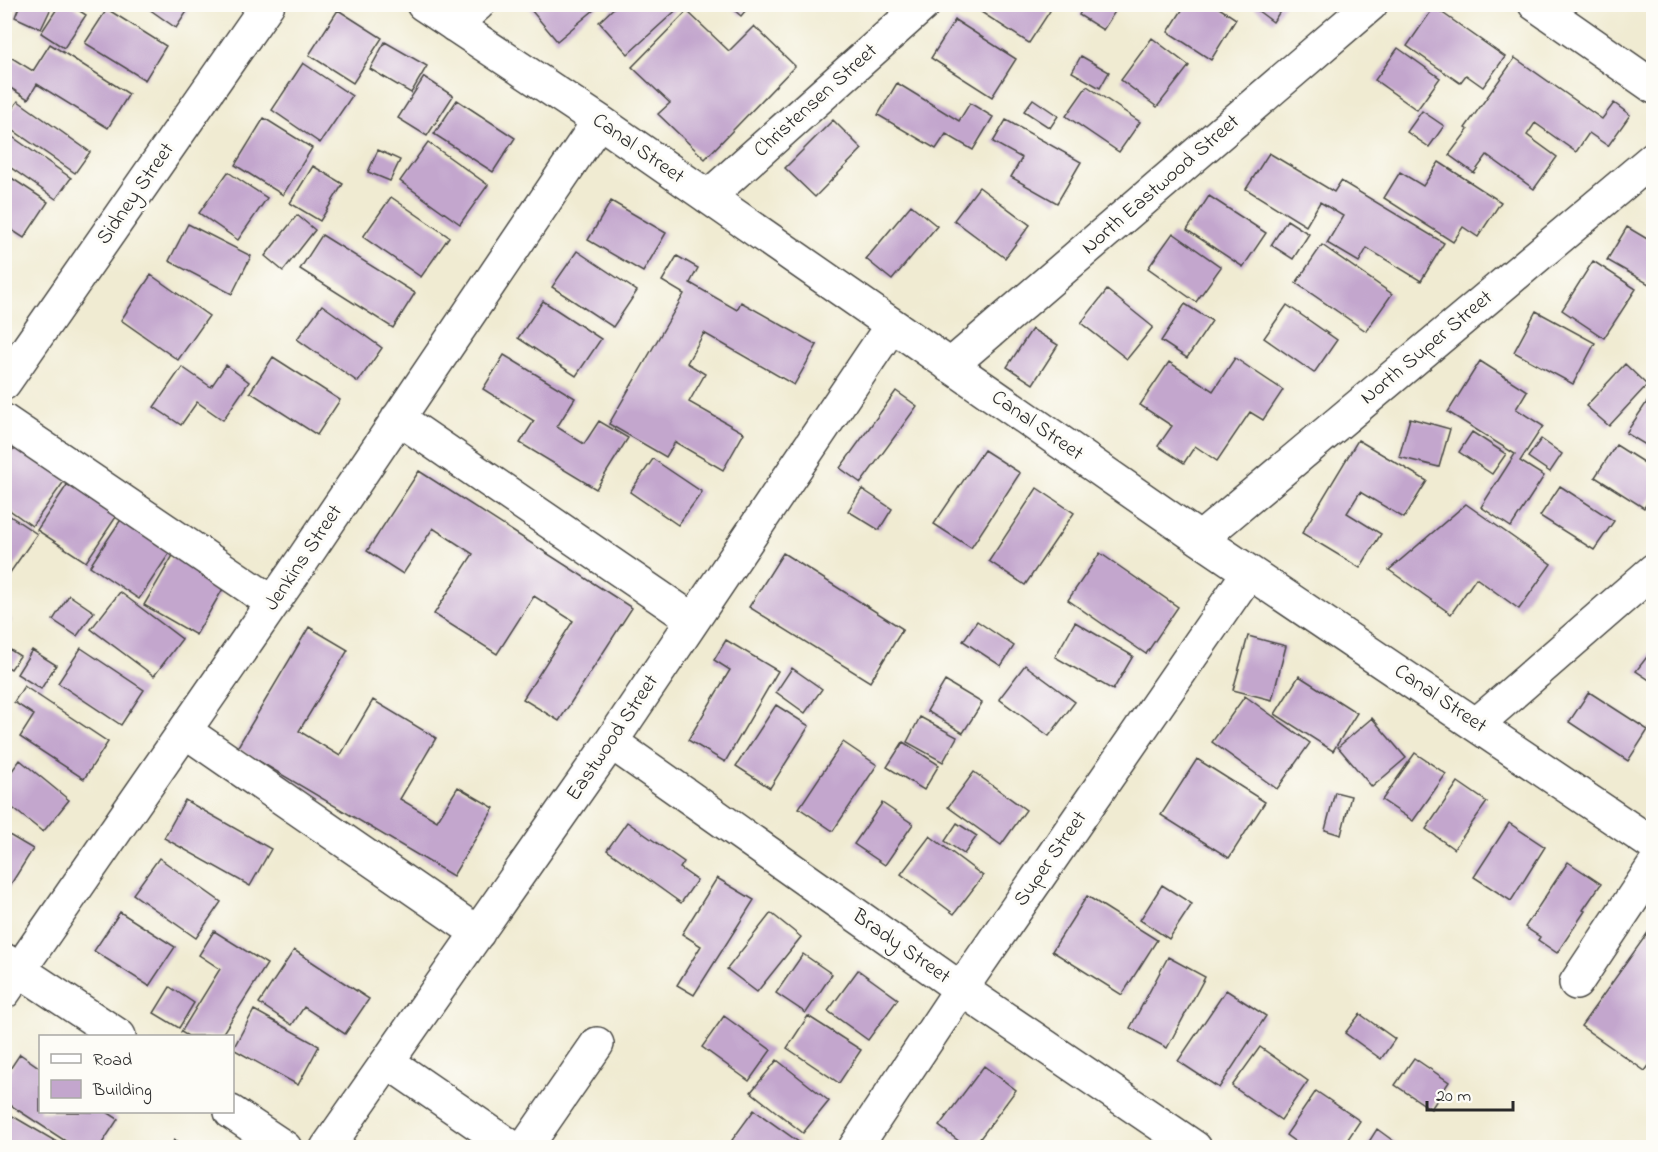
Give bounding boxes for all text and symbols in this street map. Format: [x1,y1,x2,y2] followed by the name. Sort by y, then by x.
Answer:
[747,37,885,165] street label: Christensen Street
[586,106,690,192] street label: Canal Street
[1075,108,1247,262] street label: North Eastwood Street
[90,137,184,252] street label: Sidney Street
[1354,284,1500,412] street label: North Super Street
[985,383,1089,469] street label: Canal Street
[257,499,351,617] street label: Jenkins Street
[1388,657,1492,741] street label: Canal Street
[559,669,667,807] street label: Eastwood Street
[1007,805,1095,913] street label: Super Street
[844,902,956,994] street label: Brady Street
[39,1035,234,1113] legend
[93,1048,132,1074] text: Road
[1427,1074,1512,1112] scale bar
[92,1078,152,1105] text: Building
[1436,1084,1471,1110] text: 20 m

